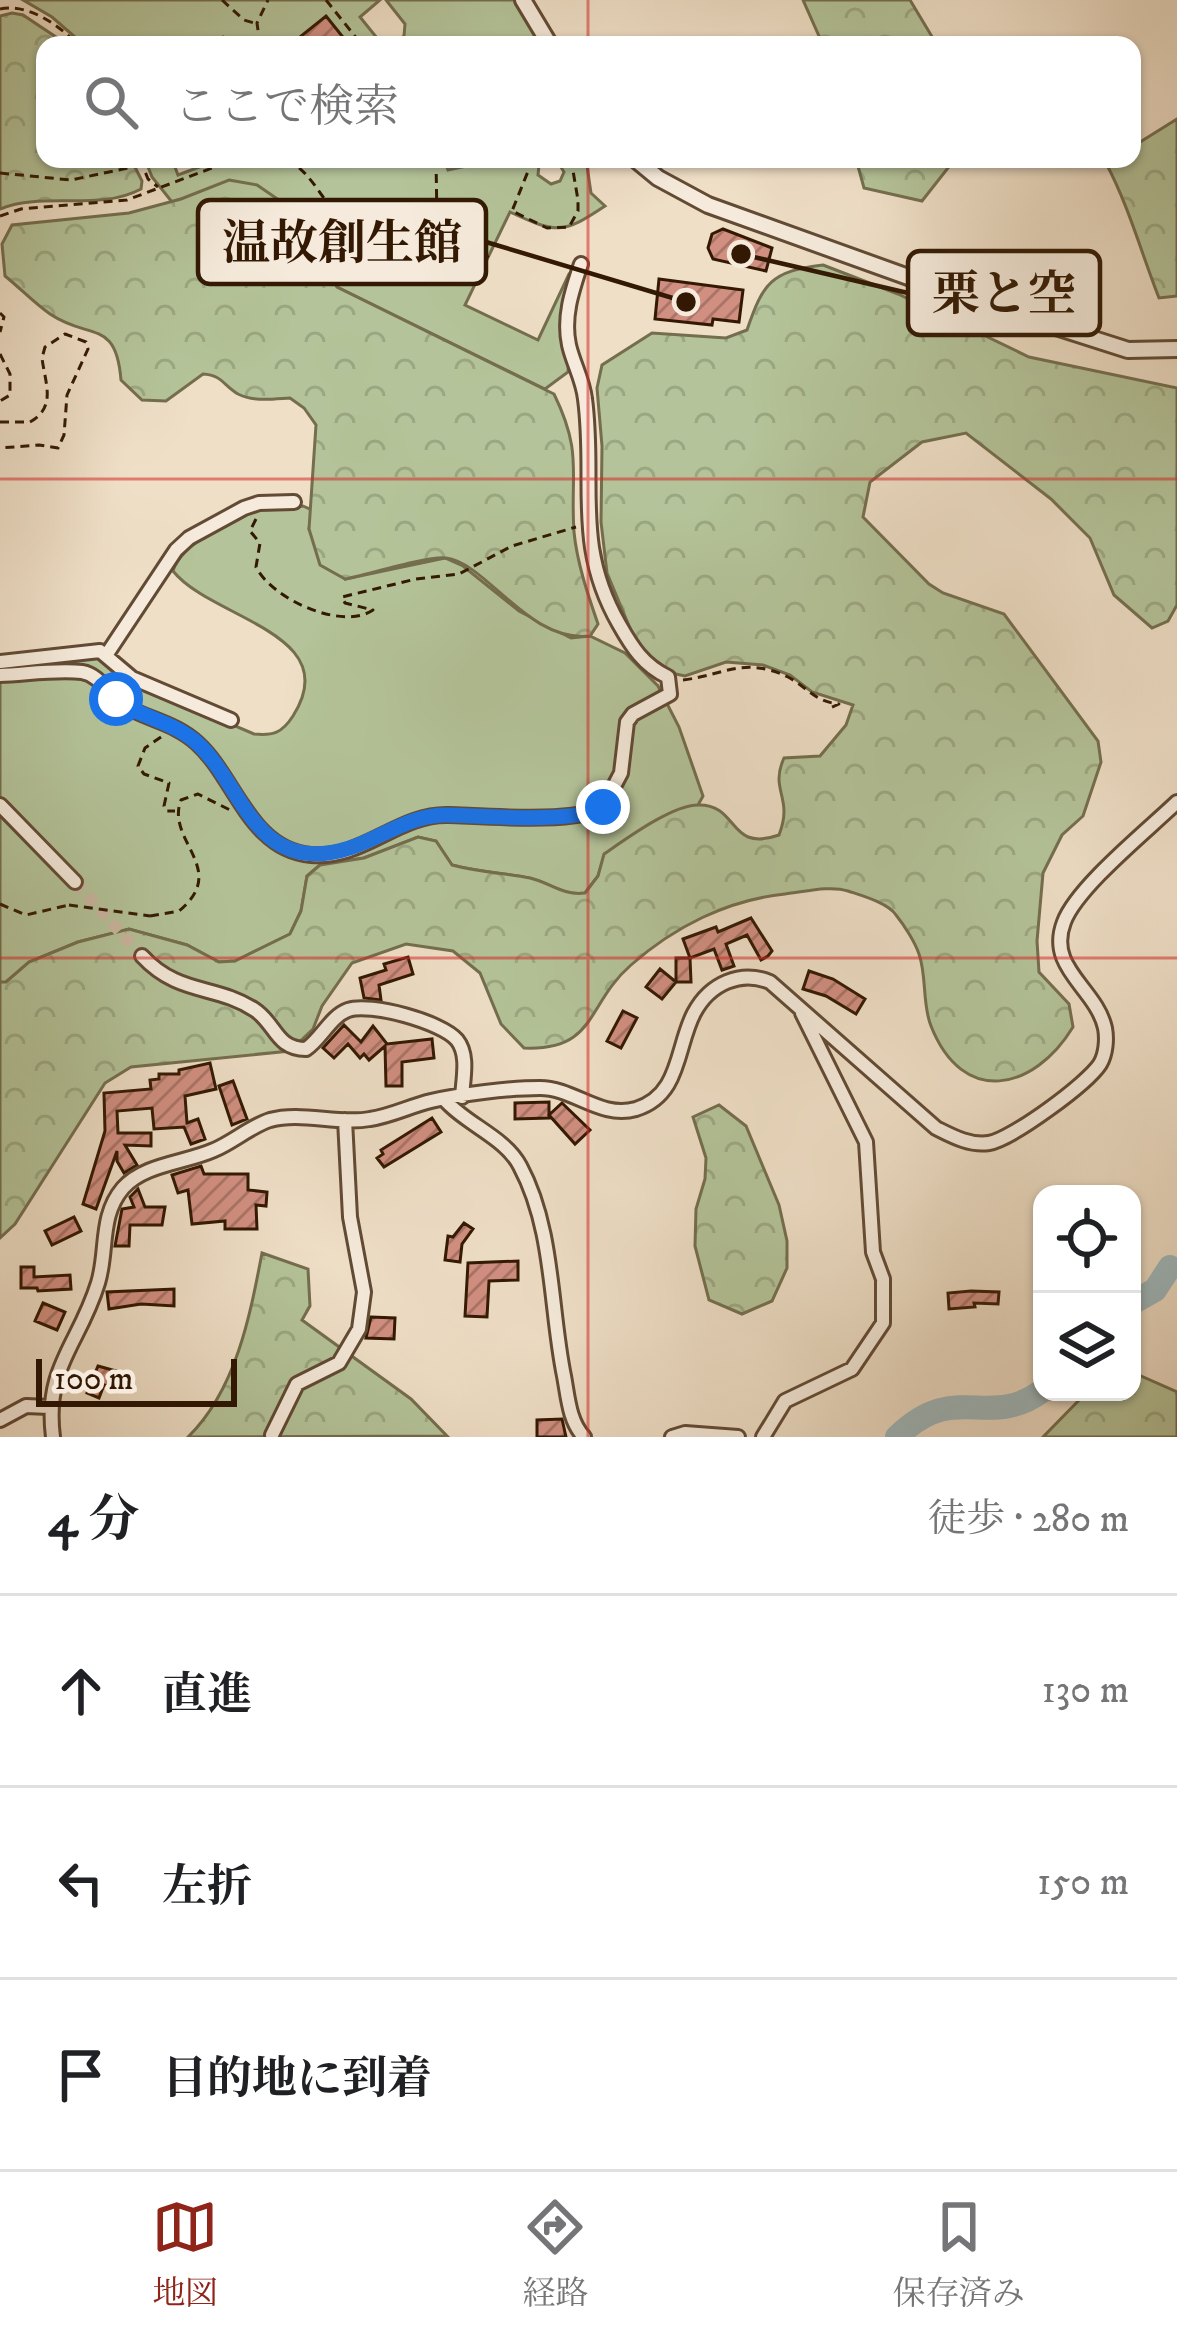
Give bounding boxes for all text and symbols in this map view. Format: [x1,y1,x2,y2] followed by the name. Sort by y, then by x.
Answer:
[36,36,1141,168] search box
[78,69,144,135] icon: search
[174,80,399,136] text: ここで検索
[198,200,486,284] callout: 温故創生館
[222,215,462,275] text: 温故創生館
[908,251,1100,335] callout: 栗と空
[932,266,1076,326] text: 栗と空
[89,672,143,726] route start
[576,780,630,834] route end
[1033,1185,1141,1401] map controls
[1033,1185,1141,1293] button: locate
[1033,1293,1141,1401] button: layers
[36,1353,237,1406] scale bar
[54,1359,133,1400] text: 100 m
[48,1489,139,1553] text: 4 分
[928,1495,1129,1544] text: 徒歩 · 280 m
[48,1658,114,1724] icon: ahead
[1041,1666,1129,1715] text: 130 m
[162,1668,252,1724] text: 直進
[48,1850,114,1916] icon: left
[1037,1858,1129,1907] text: 150 m
[162,1860,252,1916] text: 左折
[48,2042,114,2108] icon: arrive
[162,2052,432,2108] text: 目的地に到着
[152,2194,218,2315] tab: 地図
[522,2194,588,2315] tab: 経路
[893,2194,1025,2315] tab: 保存済み

